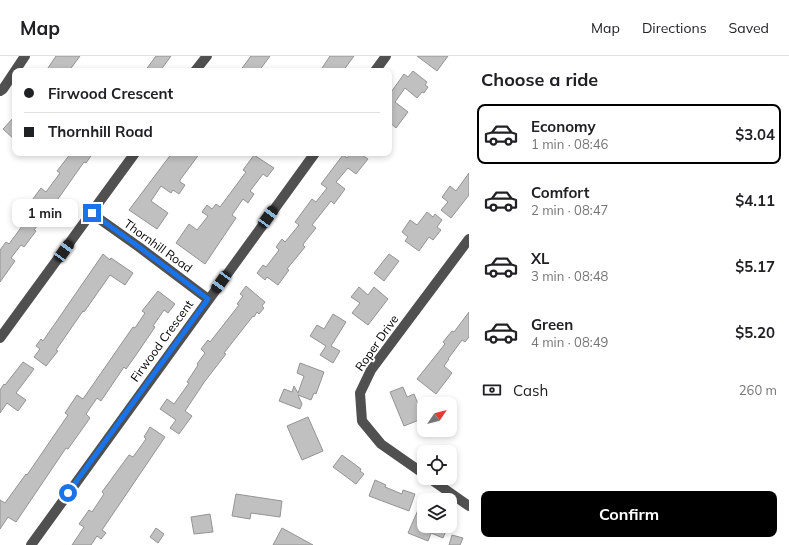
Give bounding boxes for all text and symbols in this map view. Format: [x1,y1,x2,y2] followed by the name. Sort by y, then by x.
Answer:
[20,16,60,40] text: Map
[591,19,620,37] text: Map
[642,19,707,37] text: Directions
[729,19,769,37] text: Saved
[481,68,598,91] text: Choose a ride
[48,84,173,103] text: Firwood Crescent
[483,116,519,152] icon: car
[531,117,596,136] text: Economy
[48,122,153,141] text: Thornhill Road
[735,125,775,144] text: $3.04
[531,136,608,152] text: 1 min · 08:46
[483,182,519,218] icon: car
[531,183,589,202] text: Comfort
[735,191,775,210] text: $4.11
[12,199,78,227] callout: 1 min
[531,202,608,218] text: 2 min · 08:47
[83,204,101,222] route end
[256,204,280,230] car
[28,205,62,221] text: 1 min
[121,216,195,275] street label: Thornhill Road
[52,238,76,264] car
[483,248,519,284] icon: car
[531,249,549,268] text: XL
[735,257,775,276] text: $5.17
[531,268,608,284] text: 3 min · 08:48
[209,269,233,295] car
[127,297,196,384] street label: Firwood Crescent
[352,312,401,374] street label: Roper Drive
[483,314,519,350] icon: car
[531,315,573,334] text: Green
[735,323,775,342] text: $5.20
[531,334,608,350] text: 4 min · 08:49
[481,379,503,401] icon: cash
[513,381,548,400] text: Cash
[739,382,777,398] text: 260 m
[417,397,457,437] north arrow
[417,397,457,533] map controls
[417,445,457,485] button: locate
[59,484,77,502] route start
[481,491,777,537] button: Confirm
[417,493,457,533] button: layers

